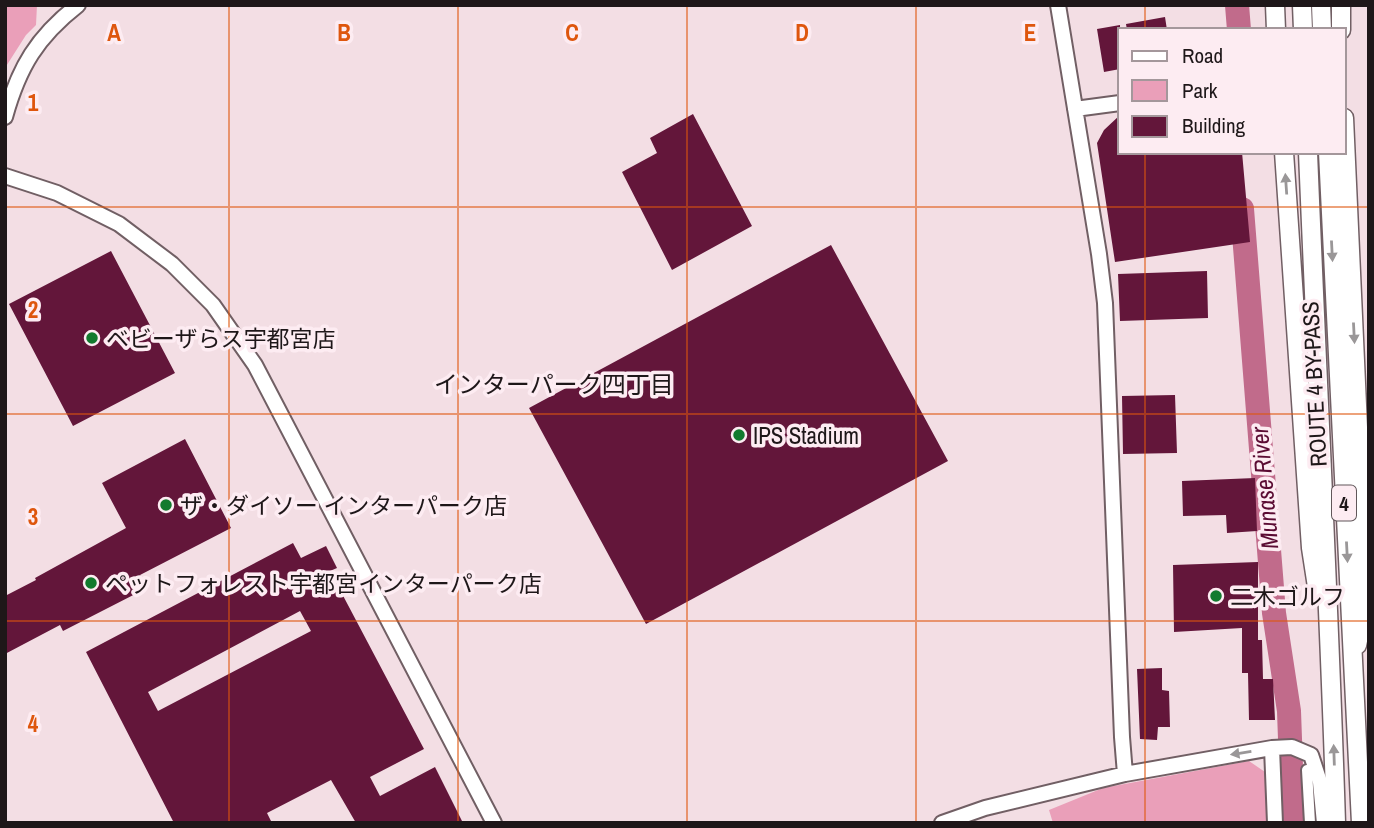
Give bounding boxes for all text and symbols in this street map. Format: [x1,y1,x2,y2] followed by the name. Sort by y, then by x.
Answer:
[107,17,121,48] text: A
[337,17,351,48] text: B
[565,17,579,48] text: C
[795,17,809,48] text: D
[1024,17,1036,48] text: E
[1118,28,1346,154] legend
[1182,41,1223,70] text: Road
[1182,76,1218,105] text: Park
[28,87,39,118] text: 1
[1182,111,1246,140] text: Building
[1280,173,1291,195] one-way arrow
[1327,240,1338,262] one-way arrow
[28,294,38,325] text: 2
[1294,300,1334,468] street label: ROUTE 4 BY-PASS
[106,323,336,354] place label: ベビーザらス宇都宮店
[1349,323,1360,345] one-way arrow
[84,330,100,346] marker: ベビーザらス宇都宮店
[434,368,674,400] district label: インターパーク四丁目
[753,420,859,451] place label: IPS Stadium
[1243,424,1285,550] water label: Munase River
[731,427,747,443] marker: IPS Stadium
[1332,486,1356,520] road number: 4
[180,490,507,521] place label: ザ・ダイソー インターパーク店
[158,497,174,513] marker: ザ・ダイソー インターパーク店
[28,501,38,532] text: 3
[1341,541,1352,563] one-way arrow
[105,568,542,599] place label: ペットフォレスト宇都宮インターパーク店
[83,575,99,591] marker: ペットフォレスト宇都宮インターパーク店
[1230,581,1345,612] place label: 二木ゴルフ
[1208,588,1224,604] marker: 二木ゴルフ
[28,708,39,739] text: 4
[1328,743,1339,765] one-way arrow
[1230,748,1252,759] one-way arrow

